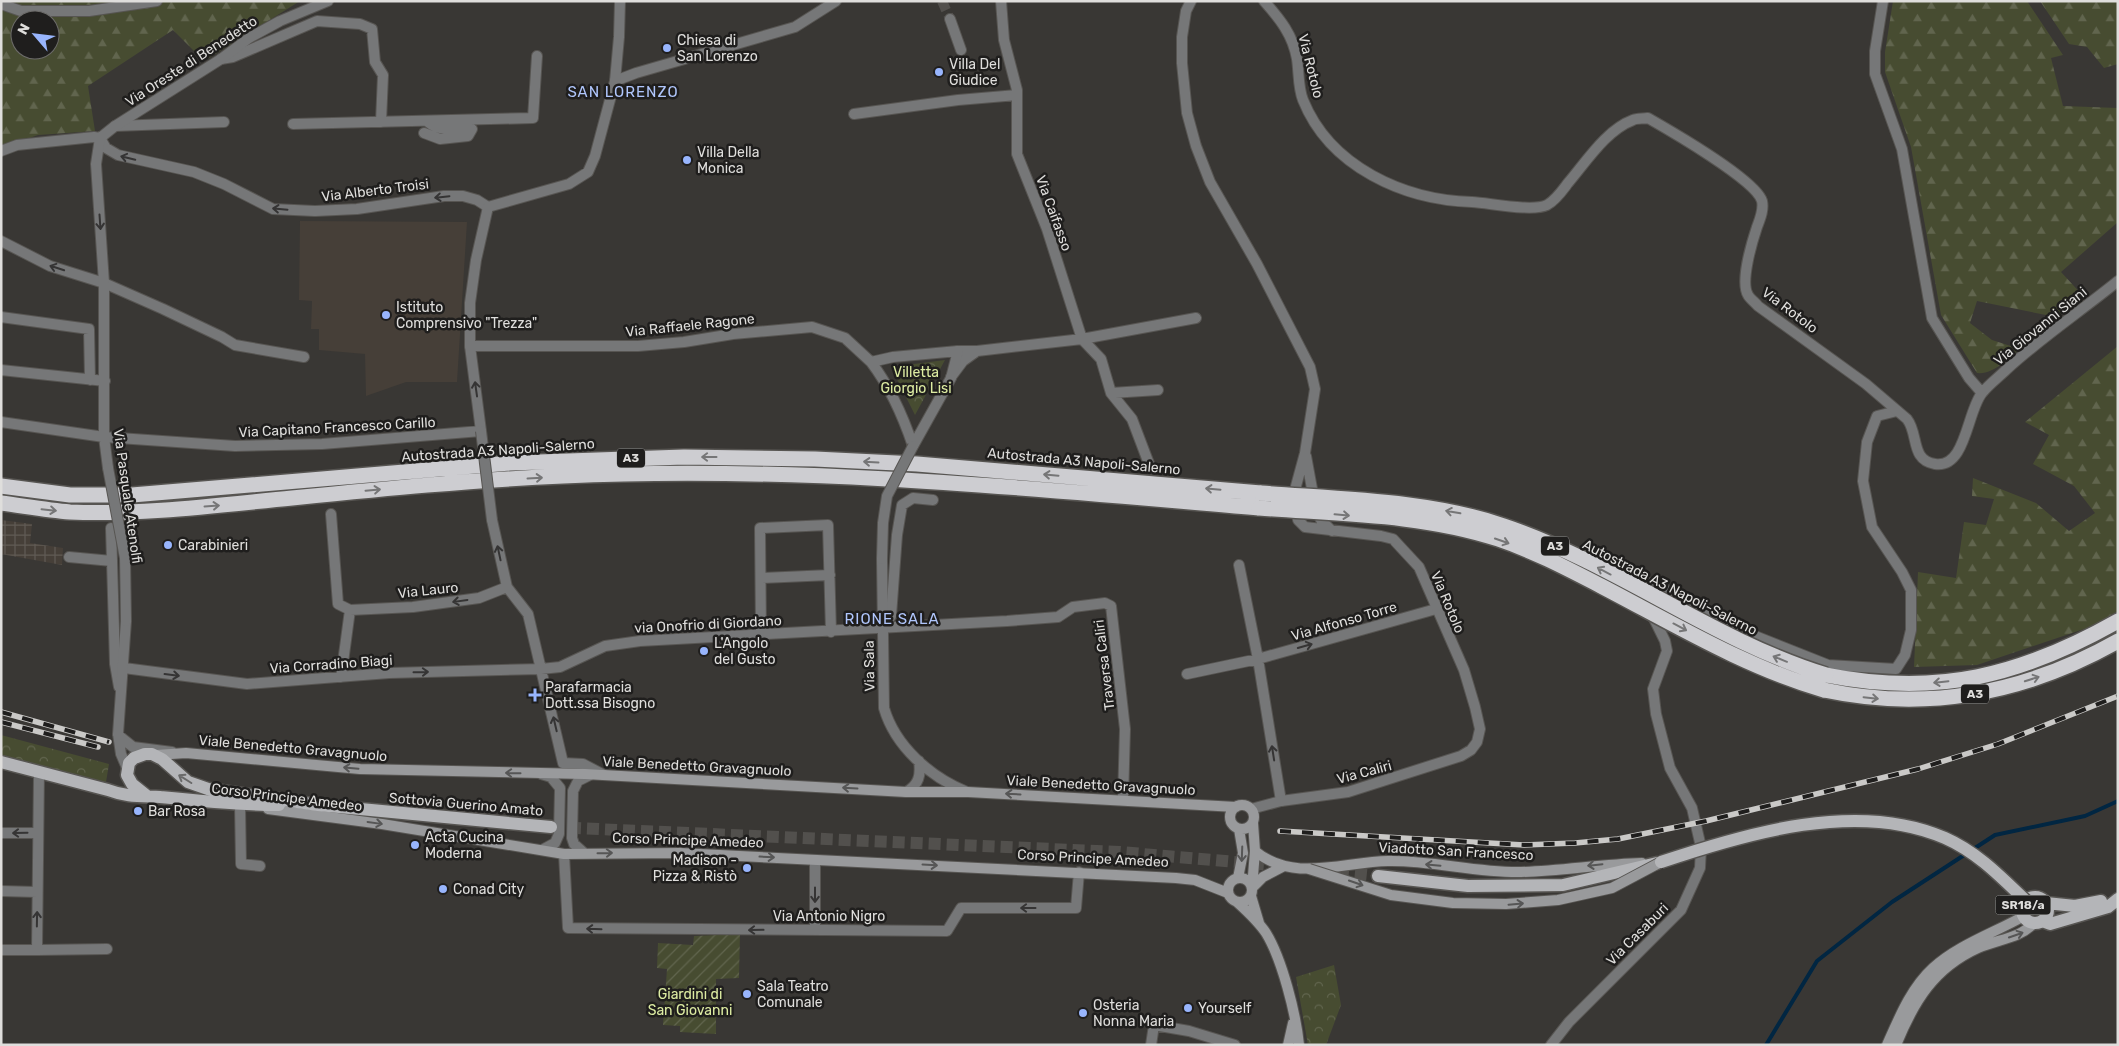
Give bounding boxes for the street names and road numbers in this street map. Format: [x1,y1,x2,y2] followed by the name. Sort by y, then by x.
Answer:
[122,12,260,110] street label: Via Oreste di Benedetto
[1294,32,1327,100] street label: Via Rotolo
[1032,173,1075,253] street label: Via Caifasso
[320,175,430,206] street label: Via Alberto Troisi
[1758,284,1821,337] street label: Via Rotolo
[1990,284,2090,369] street label: Via Giovanni Siani
[625,310,756,341] street label: Via Raffaele Ragone
[238,414,436,441] street label: Via Capitano Francesco Carillo
[110,427,145,565] street label: Via Pasquale Atenolfi
[401,435,595,466] street label: Autostrada A3 Napoli-Salerno
[987,445,1181,478] street label: Autostrada A3 Napoli-Salerno
[617,448,645,468] road number: A3
[1541,536,1569,556] road number: A3
[1580,536,1760,639] street label: Autostrada A3 Napoli-Salerno
[1427,569,1468,636] street label: Via Rotolo
[397,579,459,602] street label: Via Lauro
[1289,598,1399,645] street label: Via Alfonso Torre
[634,612,782,637] street label: via Onofrio di Giordano
[1090,619,1118,711] street label: Traversa Caliri
[861,640,878,692] street label: Via Sala
[269,652,393,677] street label: Via Corradino Biagi
[1961,684,1989,704] road number: A3
[198,732,388,765] street label: Viale Benedetto Gravagnuolo
[602,753,792,780] street label: Viale Benedetto Gravagnuolo
[1335,757,1393,788] street label: Via Caliri
[1006,772,1196,799] street label: Viale Benedetto Gravagnuolo
[211,780,363,815] street label: Corso Principe Amedeo
[388,789,544,820] street label: Sottovia Guerino Amato
[612,829,764,852] street label: Corso Principe Amedeo
[1378,839,1534,864] street label: Viadotto San Francesco
[1017,846,1169,871] street label: Corso Principe Amedeo
[1996,896,2050,914] road number: SR18/a
[1603,900,1672,969] street label: Via Casaburi
[773,908,885,925] street label: Via Antonio Nigro

